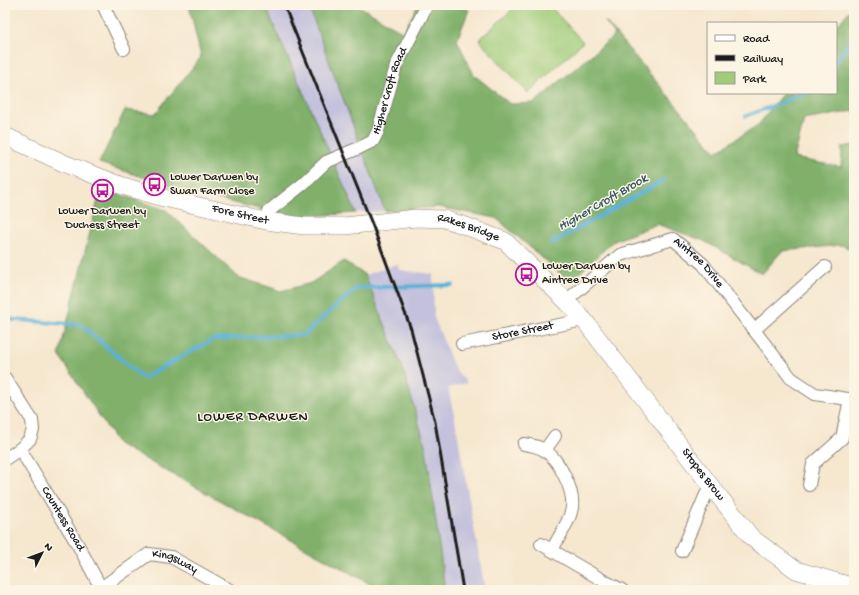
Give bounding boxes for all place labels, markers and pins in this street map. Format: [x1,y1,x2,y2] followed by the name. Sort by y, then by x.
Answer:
[170,171,258,199] place label: Lower Darwen by Swan Farm Close
[142,172,168,198] bus stop icon: Lower Darwen by Swan Farm Close
[89,178,115,204] bus stop icon: Lower Darwen by Duchess Street
[58,205,146,233] place label: Lower Darwen by Duchess Street
[542,260,630,288] place label: Lower Darwen by Aintree Drive
[514,261,540,287] bus stop icon: Lower Darwen by Aintree Drive

